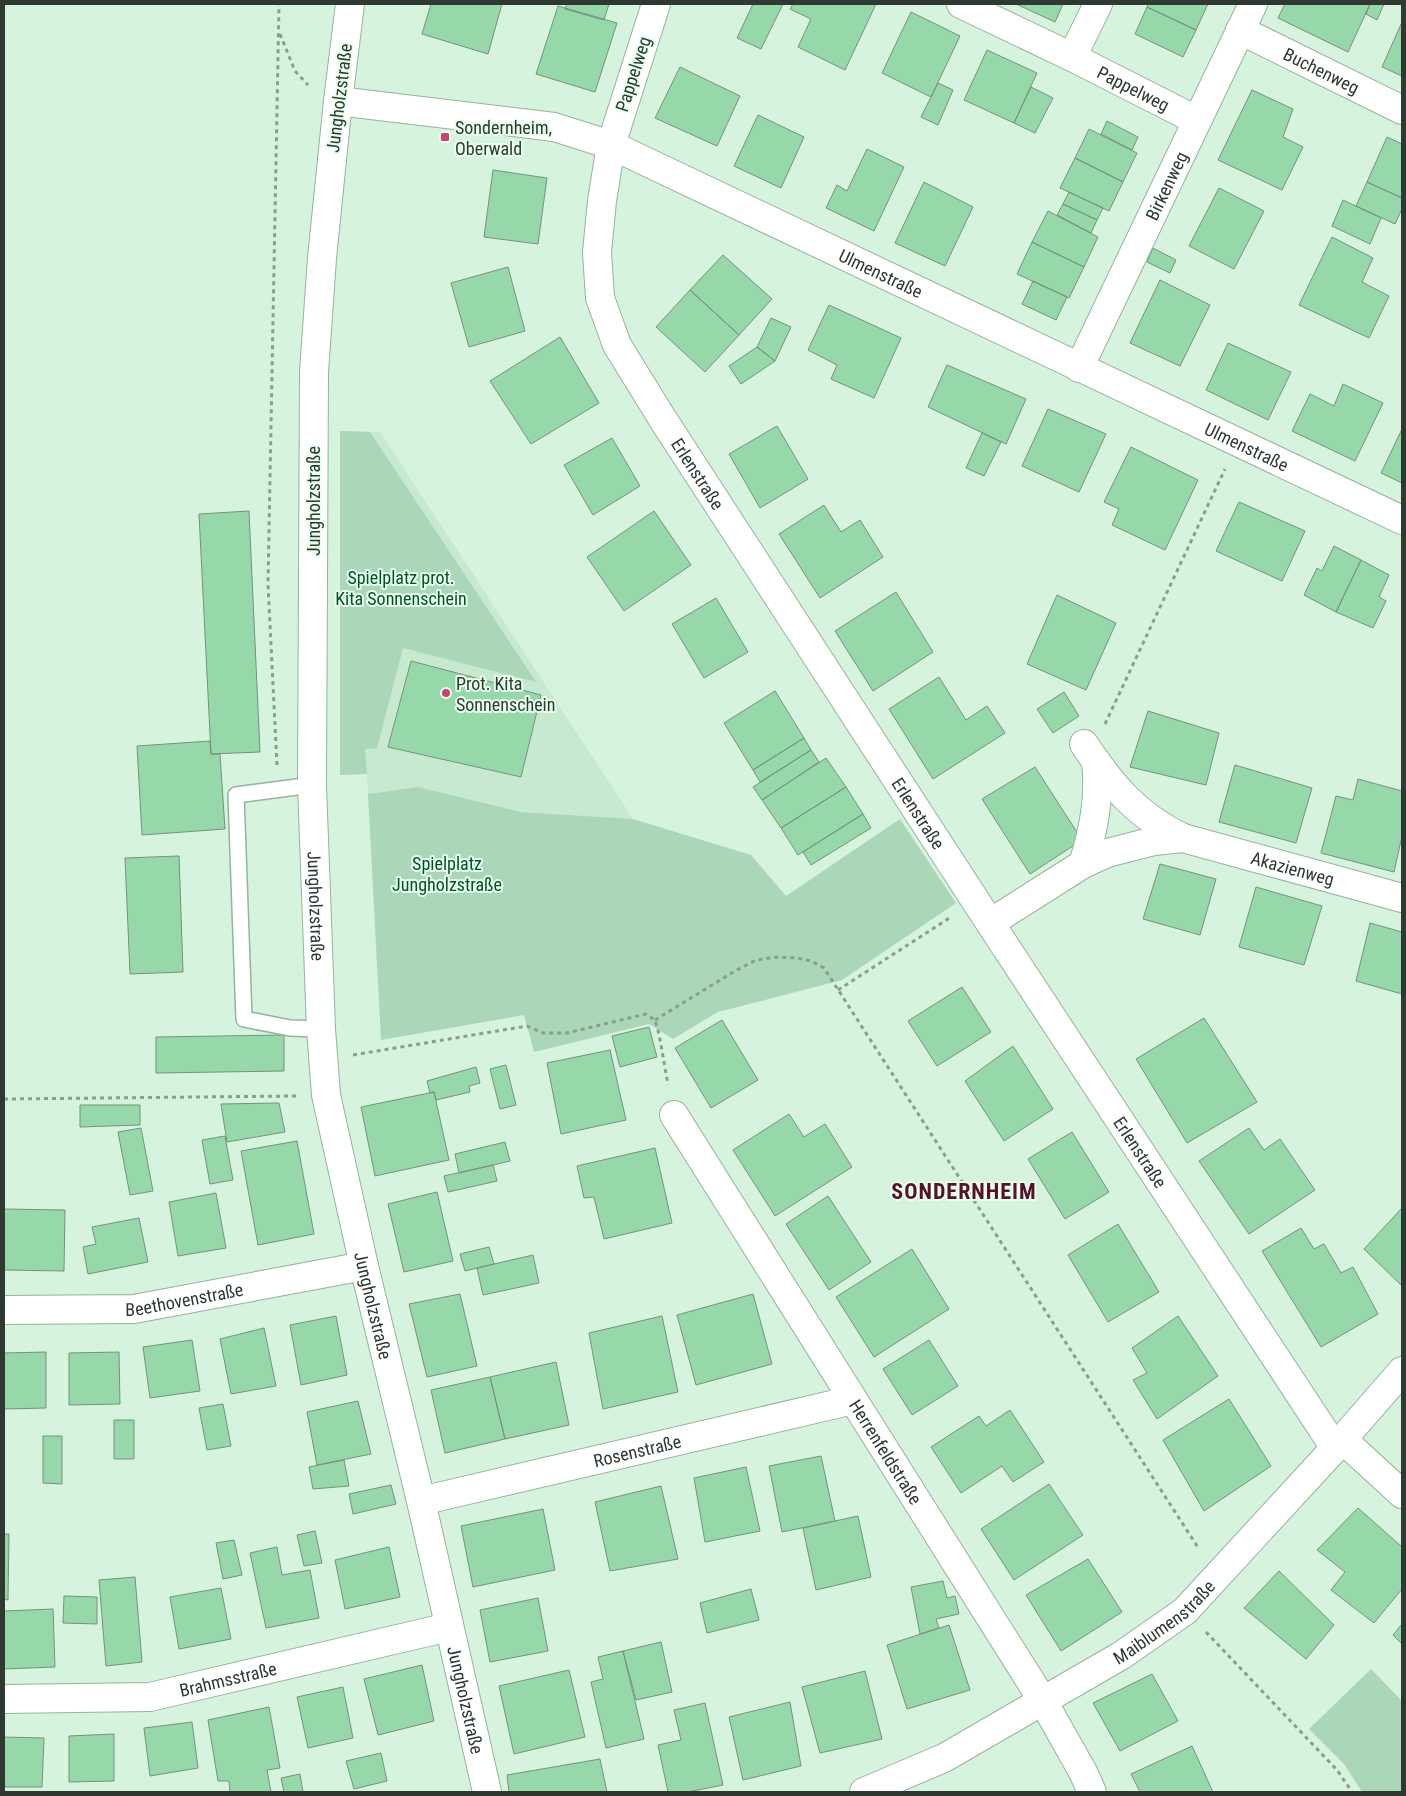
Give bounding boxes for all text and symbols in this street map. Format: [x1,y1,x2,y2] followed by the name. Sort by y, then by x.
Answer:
[611,34,655,114] street label: Pappelweg
[322,42,356,154] street label: Jungholzstraße
[1280,43,1363,98] street label: Buchenweg
[1094,61,1173,115] street label: Pappelweg
[455,117,552,159] place label: Sondernheim, Oberwald
[439,131,451,143] marker: Sondernheim, Oberwald
[1141,148,1191,223] street label: Birkenweg
[836,244,926,302] street label: Ulmenstraße
[1202,418,1292,475] street label: Ulmenstraße
[667,434,729,513] street label: Erlenstraße
[303,446,324,556] street label: Jungholzstraße
[335,567,467,609] park label: Spielplatz prot. Kita Sonnenschein
[456,673,555,715] place label: Prot. Kita Sonnenschein
[440,687,452,699] marker: Prot. Kita Sonnenschein
[888,774,949,853] street label: Erlenstraße
[1249,847,1337,889] street label: Akazienweg
[304,851,329,961] street label: Jungholzstraße
[392,853,502,895] park label: Spielplatz Jungholzstraße
[1110,1112,1171,1192] street label: Erlenstraße
[891,1179,1037,1204] district label: SONDERNHEIM
[351,1250,397,1361] street label: Jungholzstraße
[125,1278,245,1320] street label: Beethovenstraße
[845,1396,927,1508] street label: Herrenfeldstraße
[591,1430,683,1471] street label: Rosenstraße
[1109,1576,1219,1668] street label: Maiblumenstraße
[444,1644,488,1756] street label: Jungholzstraße
[177,1657,279,1700] street label: Brahmsstraße

